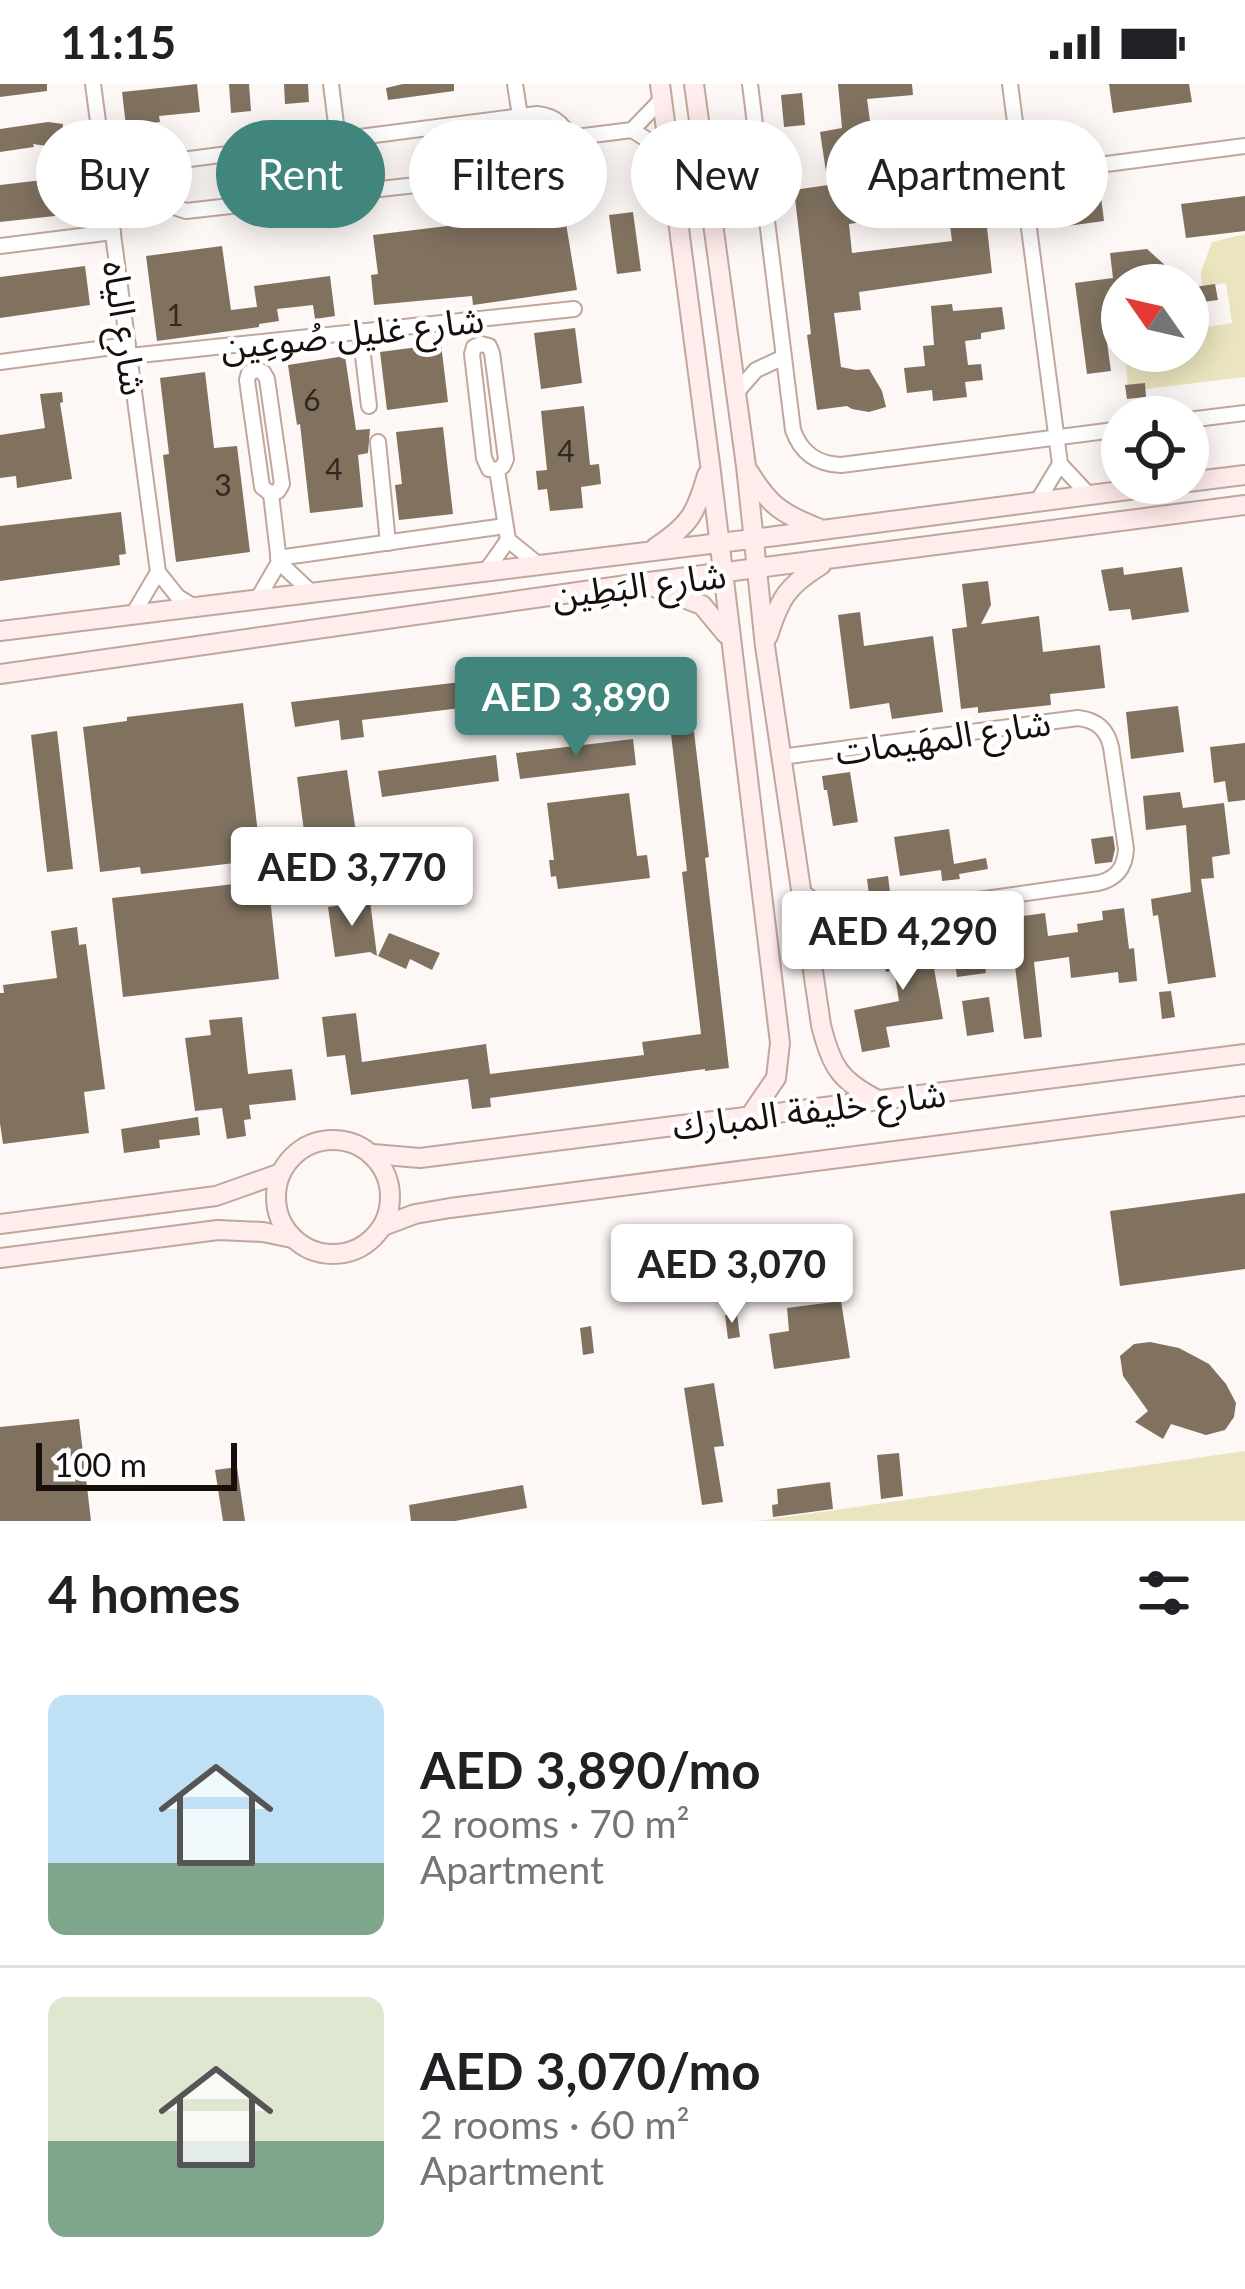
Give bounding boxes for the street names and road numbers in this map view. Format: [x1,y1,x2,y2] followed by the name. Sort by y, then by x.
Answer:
[89,258,157,399] street label: شارع الياه
[218,296,486,374] street label: شارع غليل صُوعِين
[550,552,729,622] street label: شارع البَطِين
[833,699,1054,779] street label: شارع المهَيمات
[670,1070,949,1154] street label: شارع خليفة المبارك

